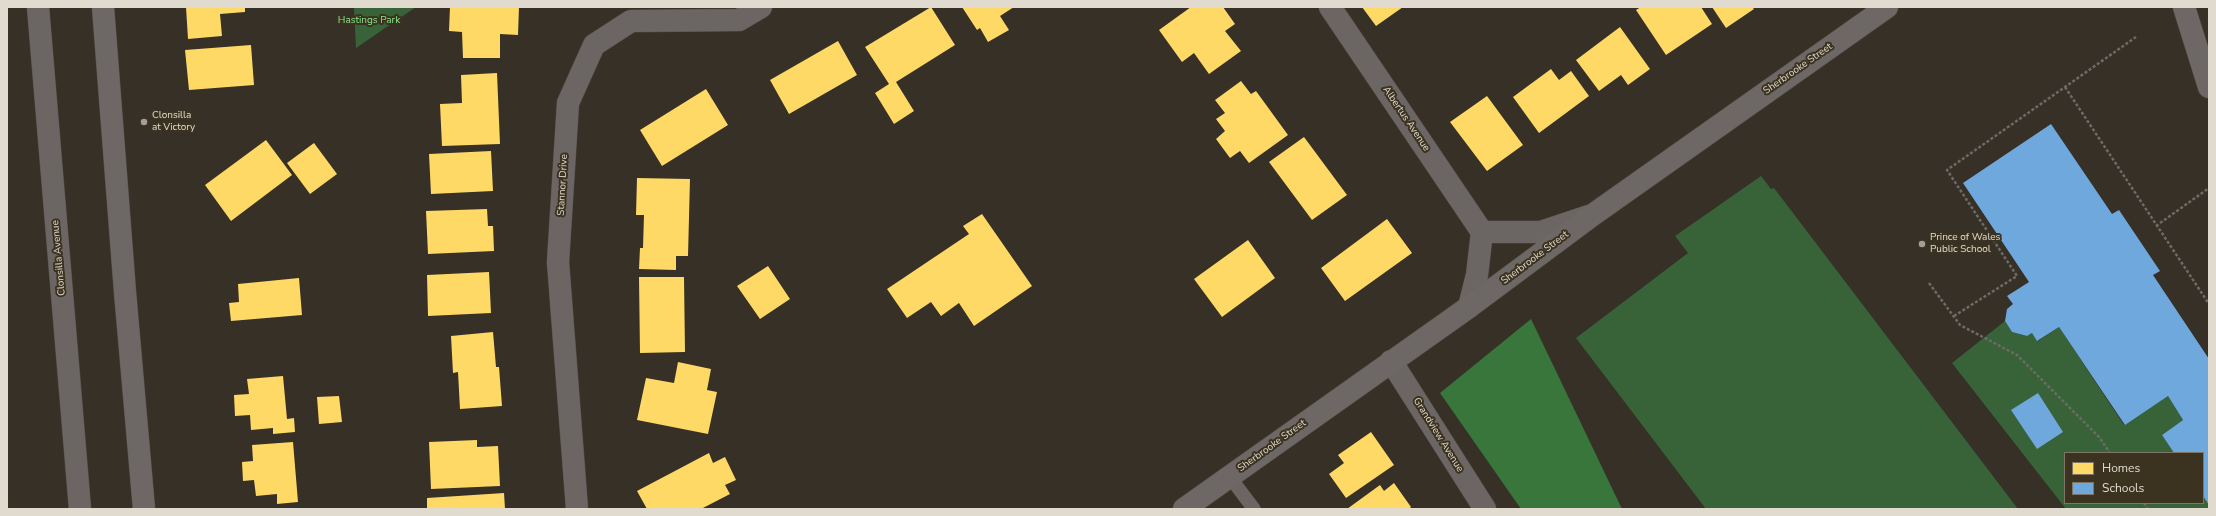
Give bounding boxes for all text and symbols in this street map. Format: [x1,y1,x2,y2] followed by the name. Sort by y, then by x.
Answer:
[338,15,400,27] park label: Hastings Park
[1761,41,1835,97] street label: Sherbrooke Street
[1380,84,1432,154] street label: Albertus Avenue
[152,110,195,134] place label: Clonsilla at Victory
[139,117,149,127] marker: Clonsilla at Victory
[555,154,571,216] street label: Stannor Drive
[50,220,68,296] street label: Clonsilla Avenue
[1499,229,1571,287] street label: Sherbrooke Street
[1930,232,2000,256] place label: Prince of Wales Public School
[1917,239,1927,249] marker: Prince of Wales Public School
[1410,396,1466,474] street label: Grandview Avenue
[1236,417,1308,475] street label: Sherbrooke Street
[2064,452,2204,504] legend
[2102,460,2140,476] text: Homes
[2102,480,2144,496] text: Schools

